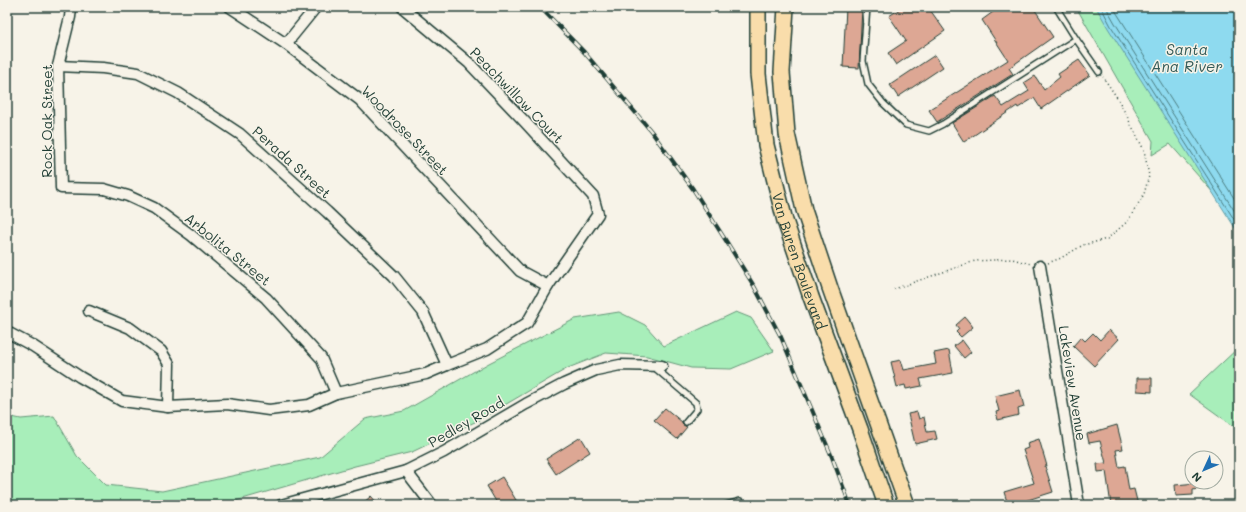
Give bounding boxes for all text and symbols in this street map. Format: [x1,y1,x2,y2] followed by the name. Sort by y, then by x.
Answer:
[1151,39,1223,76] water label: Santa Ana River
[466,43,568,147] street label: Peachwillow Court
[37,64,56,178] street label: Rock Oak Street
[357,81,453,179] street label: Woodrose Street
[249,122,335,202] street label: Perada Street
[769,190,832,332] street label: Van Buren Boulevard
[181,208,275,290] street label: Arbolita Street
[1055,324,1091,442] street label: Lakeview Avenue
[424,392,508,451] street label: Pedley Road
[1184,450,1224,490] north arrow
[1188,469,1205,486] text: N

